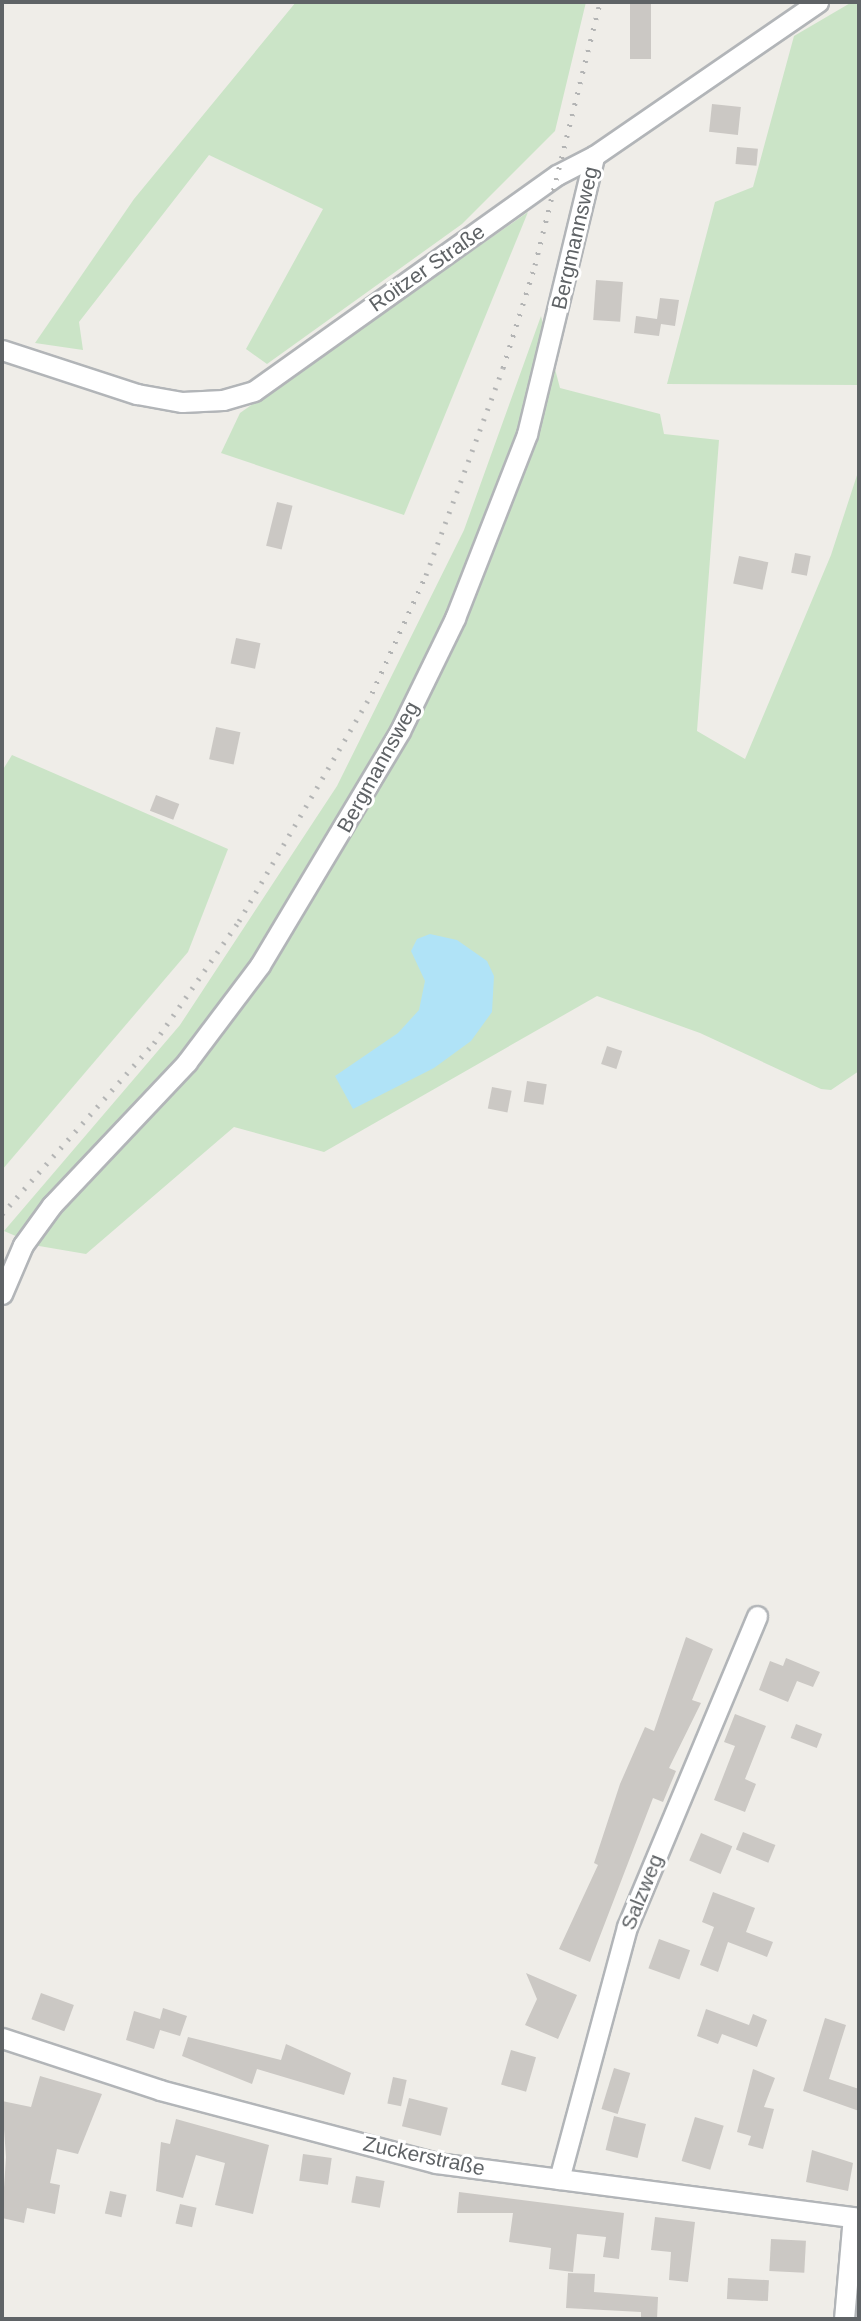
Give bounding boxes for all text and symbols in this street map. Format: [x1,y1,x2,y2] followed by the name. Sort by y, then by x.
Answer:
[546,164,604,312] street label: Bergmannsweg
[364,219,490,317] street label: Roitzer Straße
[332,697,424,837] street label: Bergmannsweg
[615,1850,669,1934] street label: Salzweg
[361,2131,487,2181] street label: Zuckerstraße

